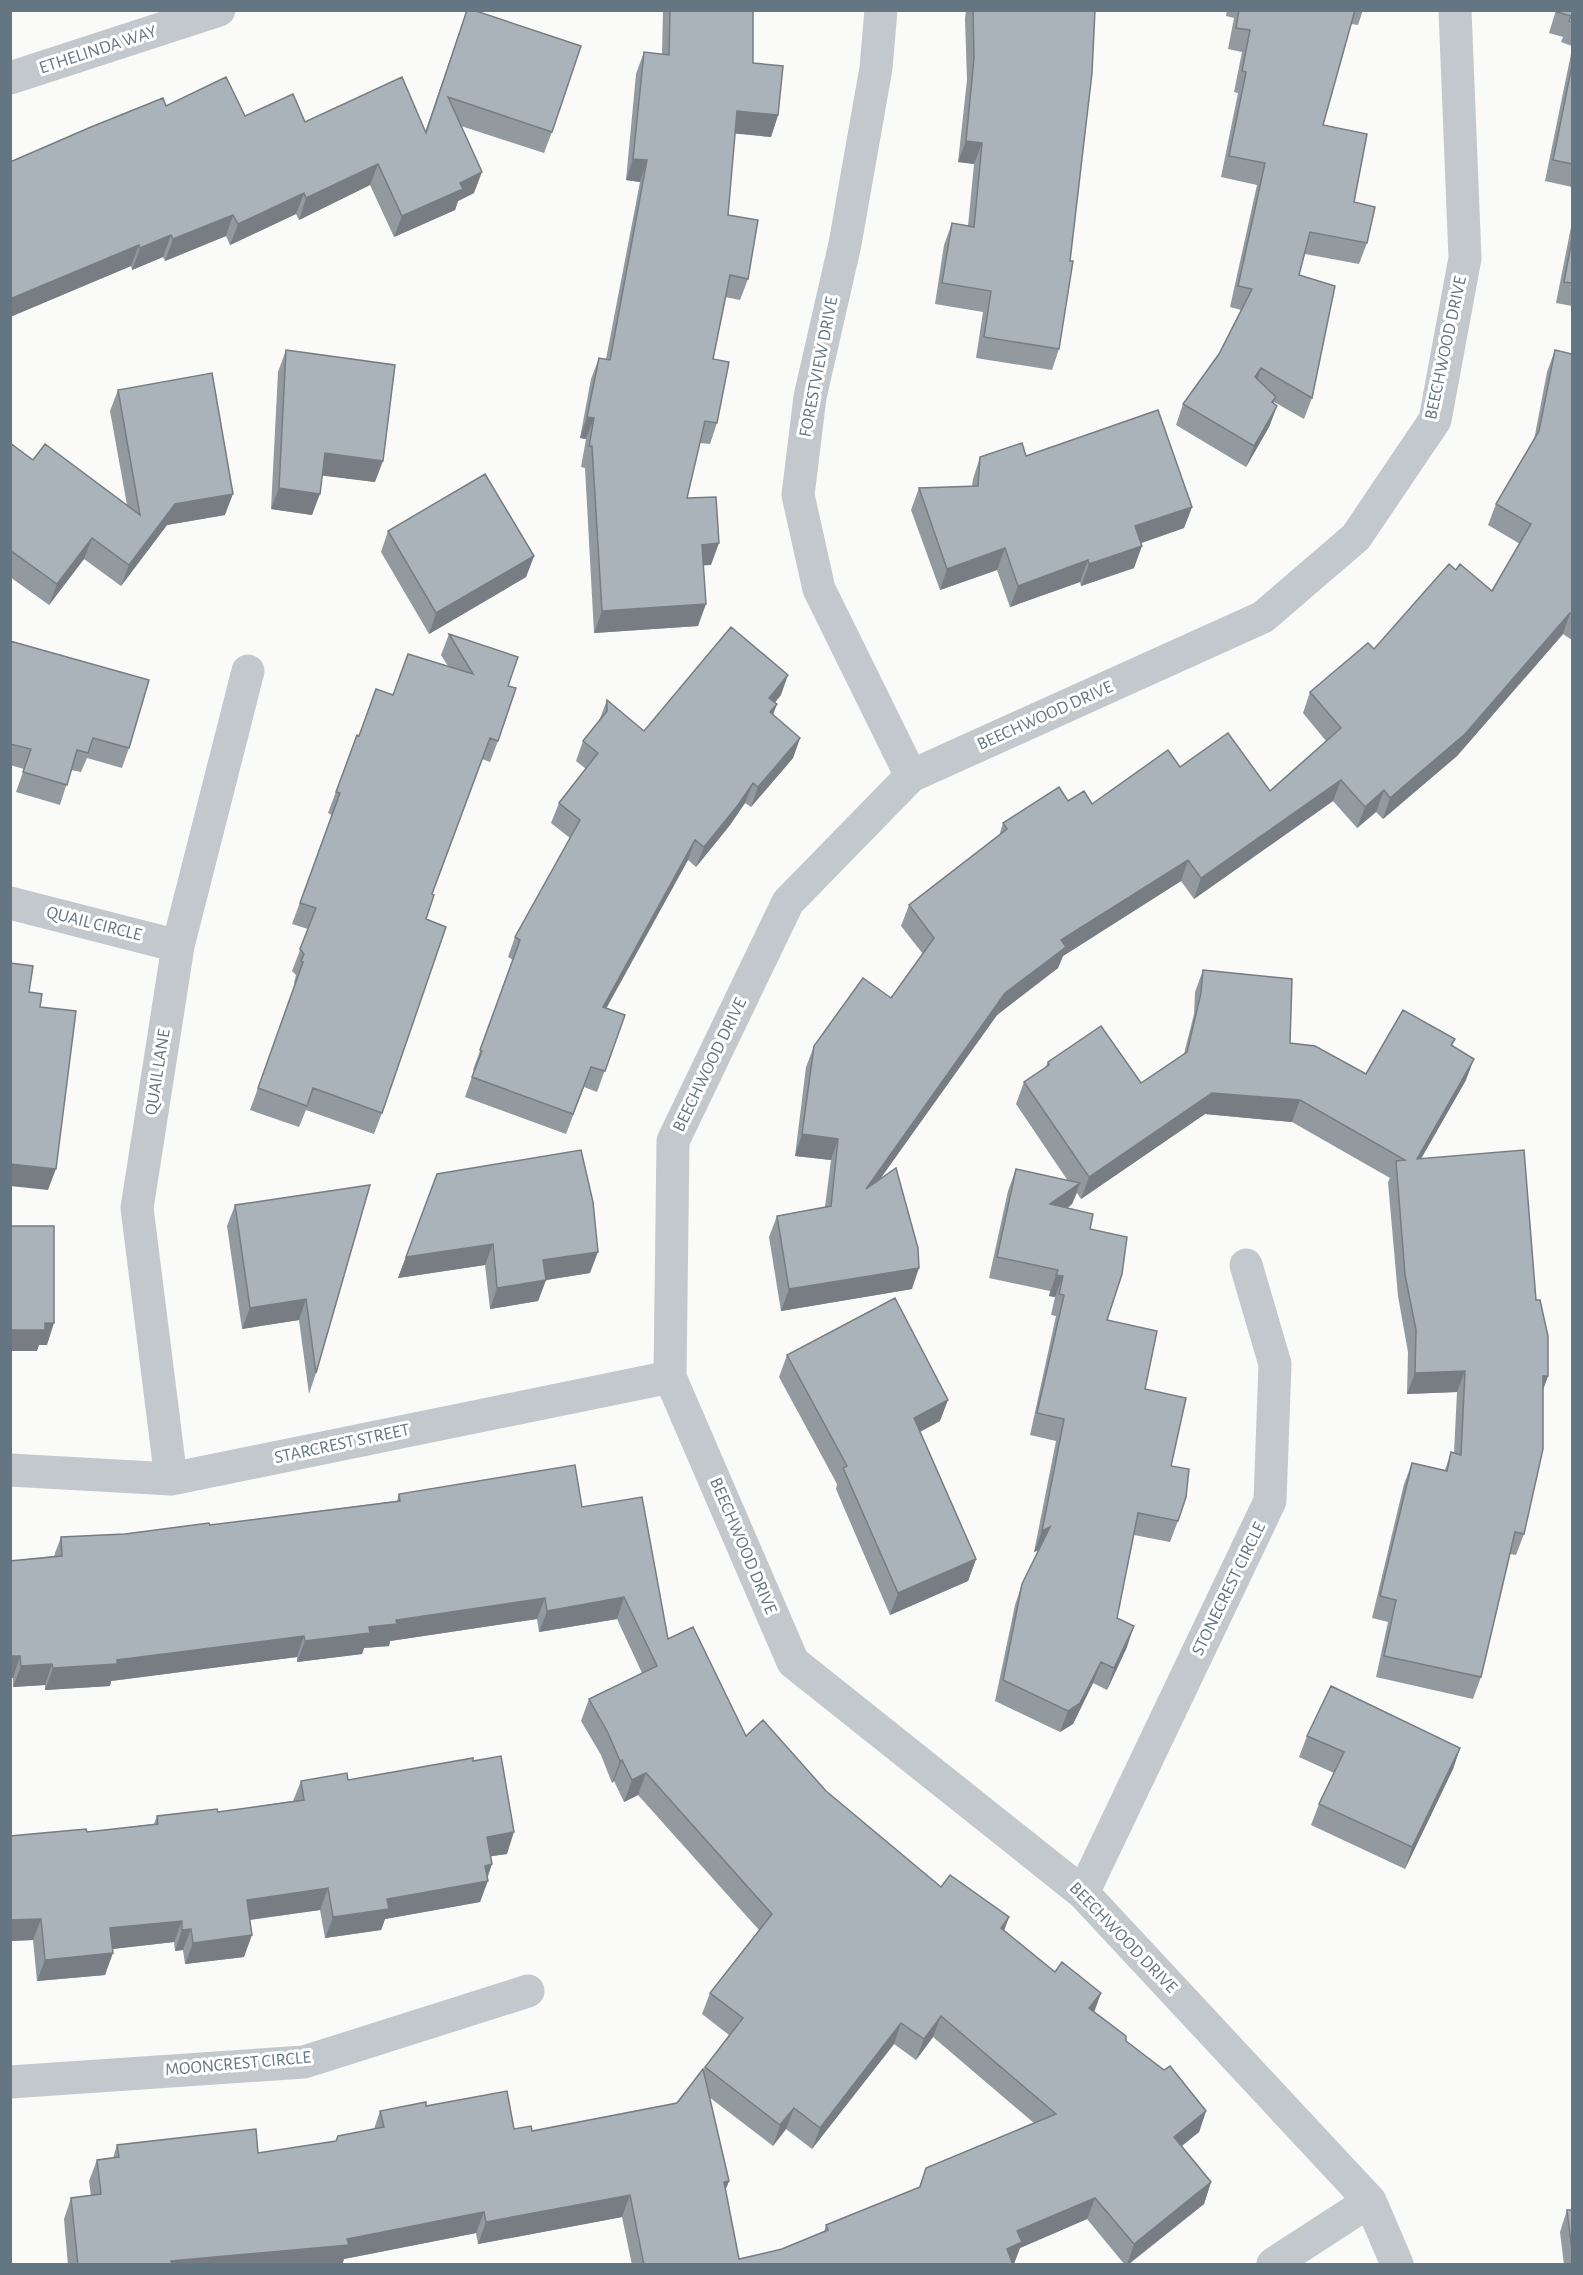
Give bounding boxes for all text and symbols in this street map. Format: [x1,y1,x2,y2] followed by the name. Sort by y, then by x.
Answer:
[37,22,160,77] street label: ETHELINDA WAY
[1422,274,1470,421] street label: BEECHWOOD DRIVE
[797,295,841,439] street label: FORESTVIEW DRIVE
[975,678,1116,754] street label: BEECHWOOD DRIVE
[44,903,144,945] street label: QUAIL CIRCLE
[670,995,750,1135] street label: BEECHWOOD DRIVE
[142,1027,174,1116] street label: QUAIL LANE
[273,1421,411,1467] street label: STARCREST STREET
[706,1475,780,1617] street label: BEECHWOOD DRIVE
[1189,1519,1269,1659] street label: STONECREST CIRCLE
[1066,1879,1181,1997] street label: BEECHWOOD DRIVE
[164,2049,312,2079] street label: MOONCREST CIRCLE

